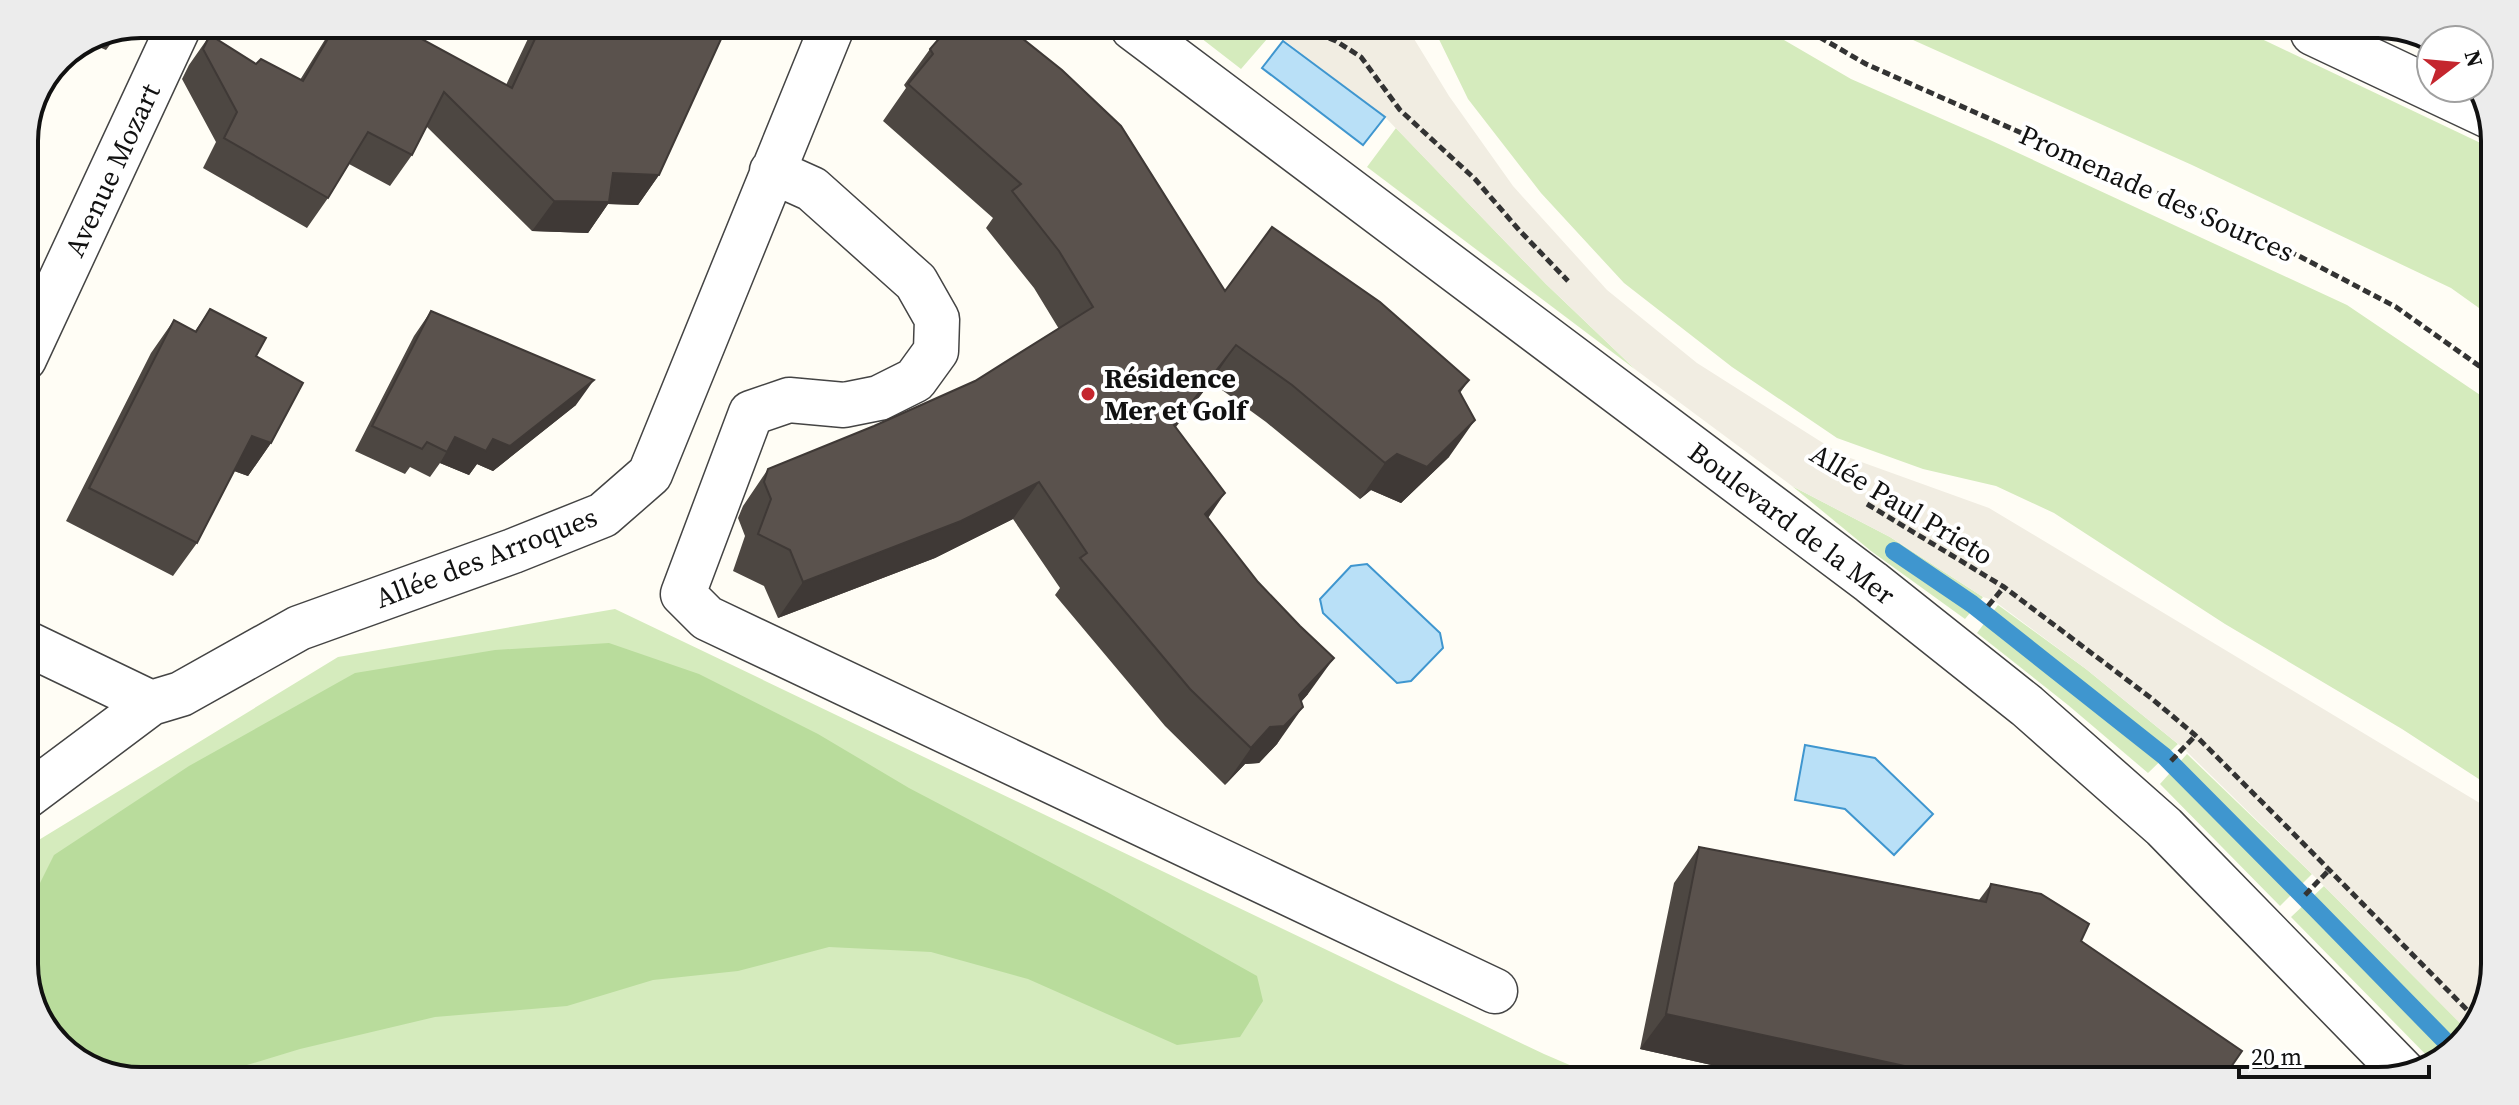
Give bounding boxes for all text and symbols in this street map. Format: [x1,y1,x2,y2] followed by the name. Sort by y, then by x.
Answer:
[2415,24,2495,104] north arrow
[2458,47,2491,70] text: N
[55,76,169,263] street label: Avenue Mozart
[2014,115,2300,271] street label: Promenade des Sources
[1104,359,1249,429] place label: Résidence Mer et Golf
[1079,385,1097,403] marker: Résidence Mer et Golf
[1681,433,1903,613] street label: Boulevard de la Mer
[1803,434,2001,574] street label: Allée Paul Prieto
[370,497,602,617] street label: Allée des Arroques
[2239,1029,2429,1079] scale bar
[2251,1040,2302,1073] text: 20 m

